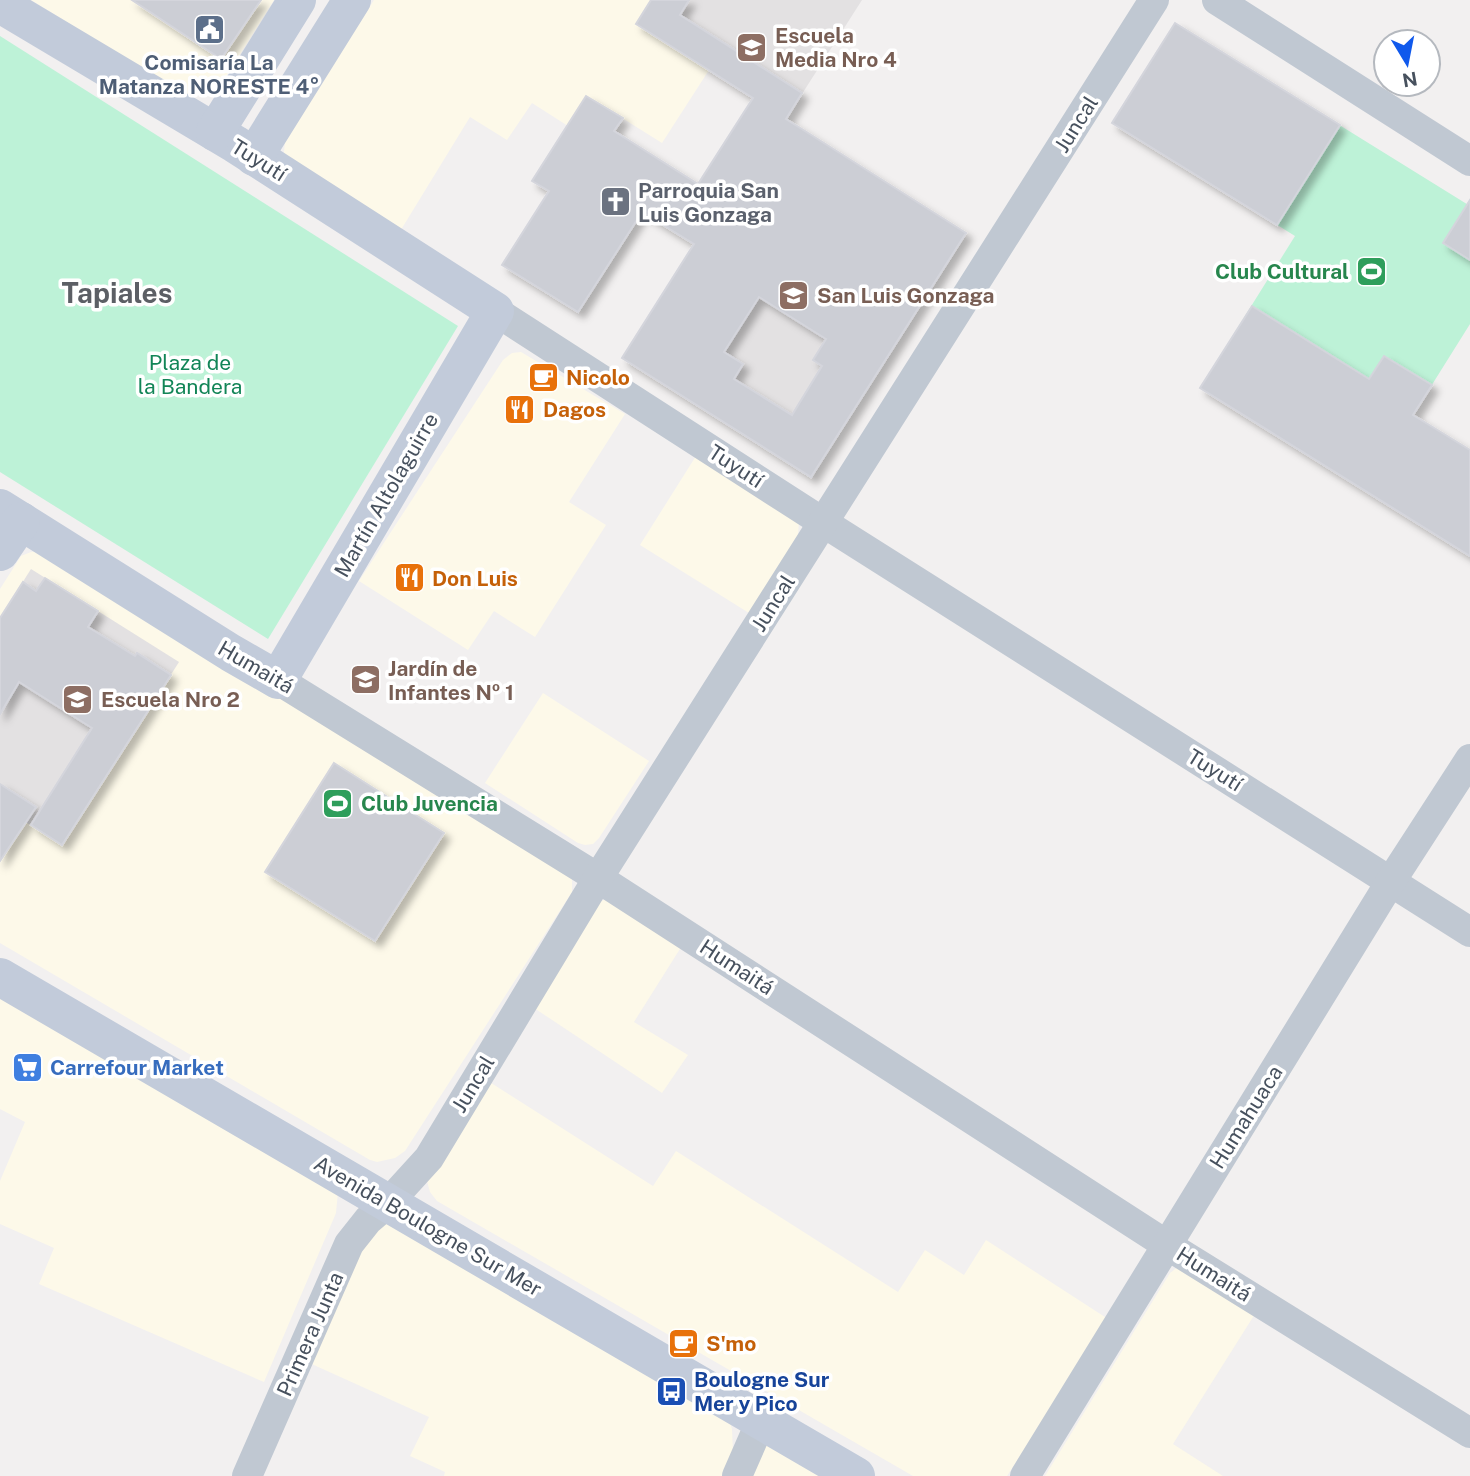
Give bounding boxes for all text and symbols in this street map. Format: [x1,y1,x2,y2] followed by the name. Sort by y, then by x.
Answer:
[192,13,226,47] public building icon: Comisaría La Matanza NORESTE 4°
[775,23,897,72] place label: Escuela Media Nro 4
[1372,28,1442,98] north arrow
[735,30,769,64] school or university icon: Escuela Media Nro 4
[99,50,319,99] place label: Comisaría La Matanza NORESTE 4°
[1401,68,1419,92] text: N
[1049,91,1103,157] street label: Juncal
[227,133,292,187] street label: Tuyutí
[638,178,779,227] place label: Parroquia San Luis Gonzaga
[598,185,632,219] church icon: Parroquia San Luis Gonzaga
[1355,254,1389,288] sports icon: Club Cultural
[1215,259,1349,284] place label: Club Cultural
[62,276,172,309] district label: Tapiales
[777,278,811,312] school or university icon: San Luis Gonzaga
[817,283,994,308] place label: San Luis Gonzaga
[138,350,242,399] park label: Plaza de la Bandera
[526,360,560,394] cafe icon: Nicolo
[566,365,630,390] place label: Nicolo
[503,392,537,426] restaurant icon: Dagos
[543,397,606,422] place label: Dagos
[329,409,443,581] street label: Martín Altolaguirre
[704,439,769,493] street label: Tuyutí
[392,561,426,595] restaurant icon: Don Luis
[432,566,518,591] place label: Don Luis
[746,570,800,636] street label: Juncal
[214,635,298,699] street label: Humaitá
[388,656,514,705] place label: Jardín de Infantes Nº 1
[348,663,382,697] school or university icon: Jardín de Infantes Nº 1
[61,682,95,716] school or university icon: Escuela Nro 2
[101,687,240,712] place label: Escuela Nro 2
[1183,743,1248,797] street label: Tuyutí
[321,786,355,820] sports icon: Club Juvencia
[361,791,498,816] place label: Club Juvencia
[695,934,779,1000] street label: Humaitá
[10,1050,44,1084] supermarket icon: Carrefour Market
[446,1051,500,1117] street label: Juncal
[50,1055,224,1080] place label: Carrefour Market
[1204,1061,1288,1173] street label: Humahuaca
[310,1150,546,1302] street label: Avenida Boulogne Sur Mer
[1172,1241,1256,1307] street label: Humaitá
[271,1268,349,1400] street label: Primera Junta
[666,1326,700,1360] cafe icon: S'mo
[706,1331,756,1356] place label: S'mo
[694,1367,830,1416] place label: Boulogne Sur Mer y Pico
[654,1374,688,1408] bus stop icon: Boulogne Sur Mer y Pico

